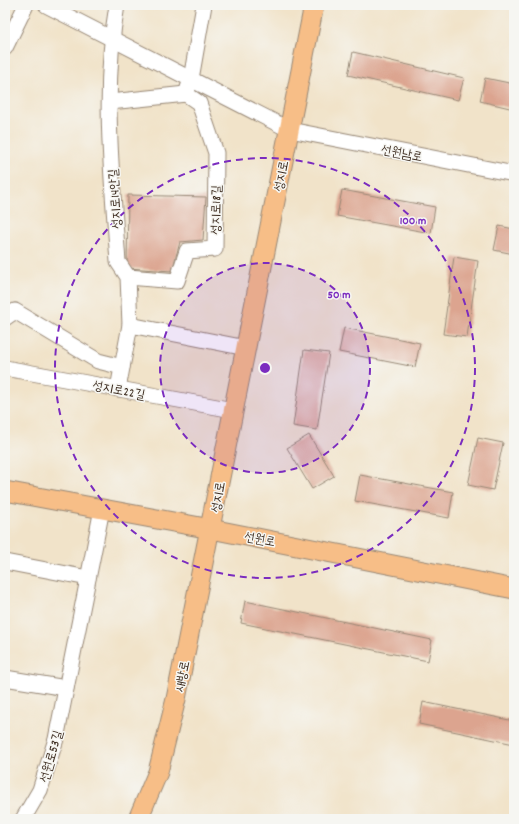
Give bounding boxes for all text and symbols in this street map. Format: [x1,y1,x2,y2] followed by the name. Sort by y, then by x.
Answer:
[379,141,424,168] street label: 선원남로
[270,159,295,194] street label: 성지로
[105,168,128,230] street label: 성지로14안길
[208,185,227,235] street label: 성지로18길
[400,213,426,230] text: 100 m
[327,287,351,304] text: 50 m
[258,361,272,375] centre of rings
[91,377,146,406] street label: 성지로22길
[207,480,232,515] street label: 성지로
[242,528,277,553] street label: 선원로
[171,659,196,694] street label: 새방로
[36,728,69,785] street label: 선원로53길

